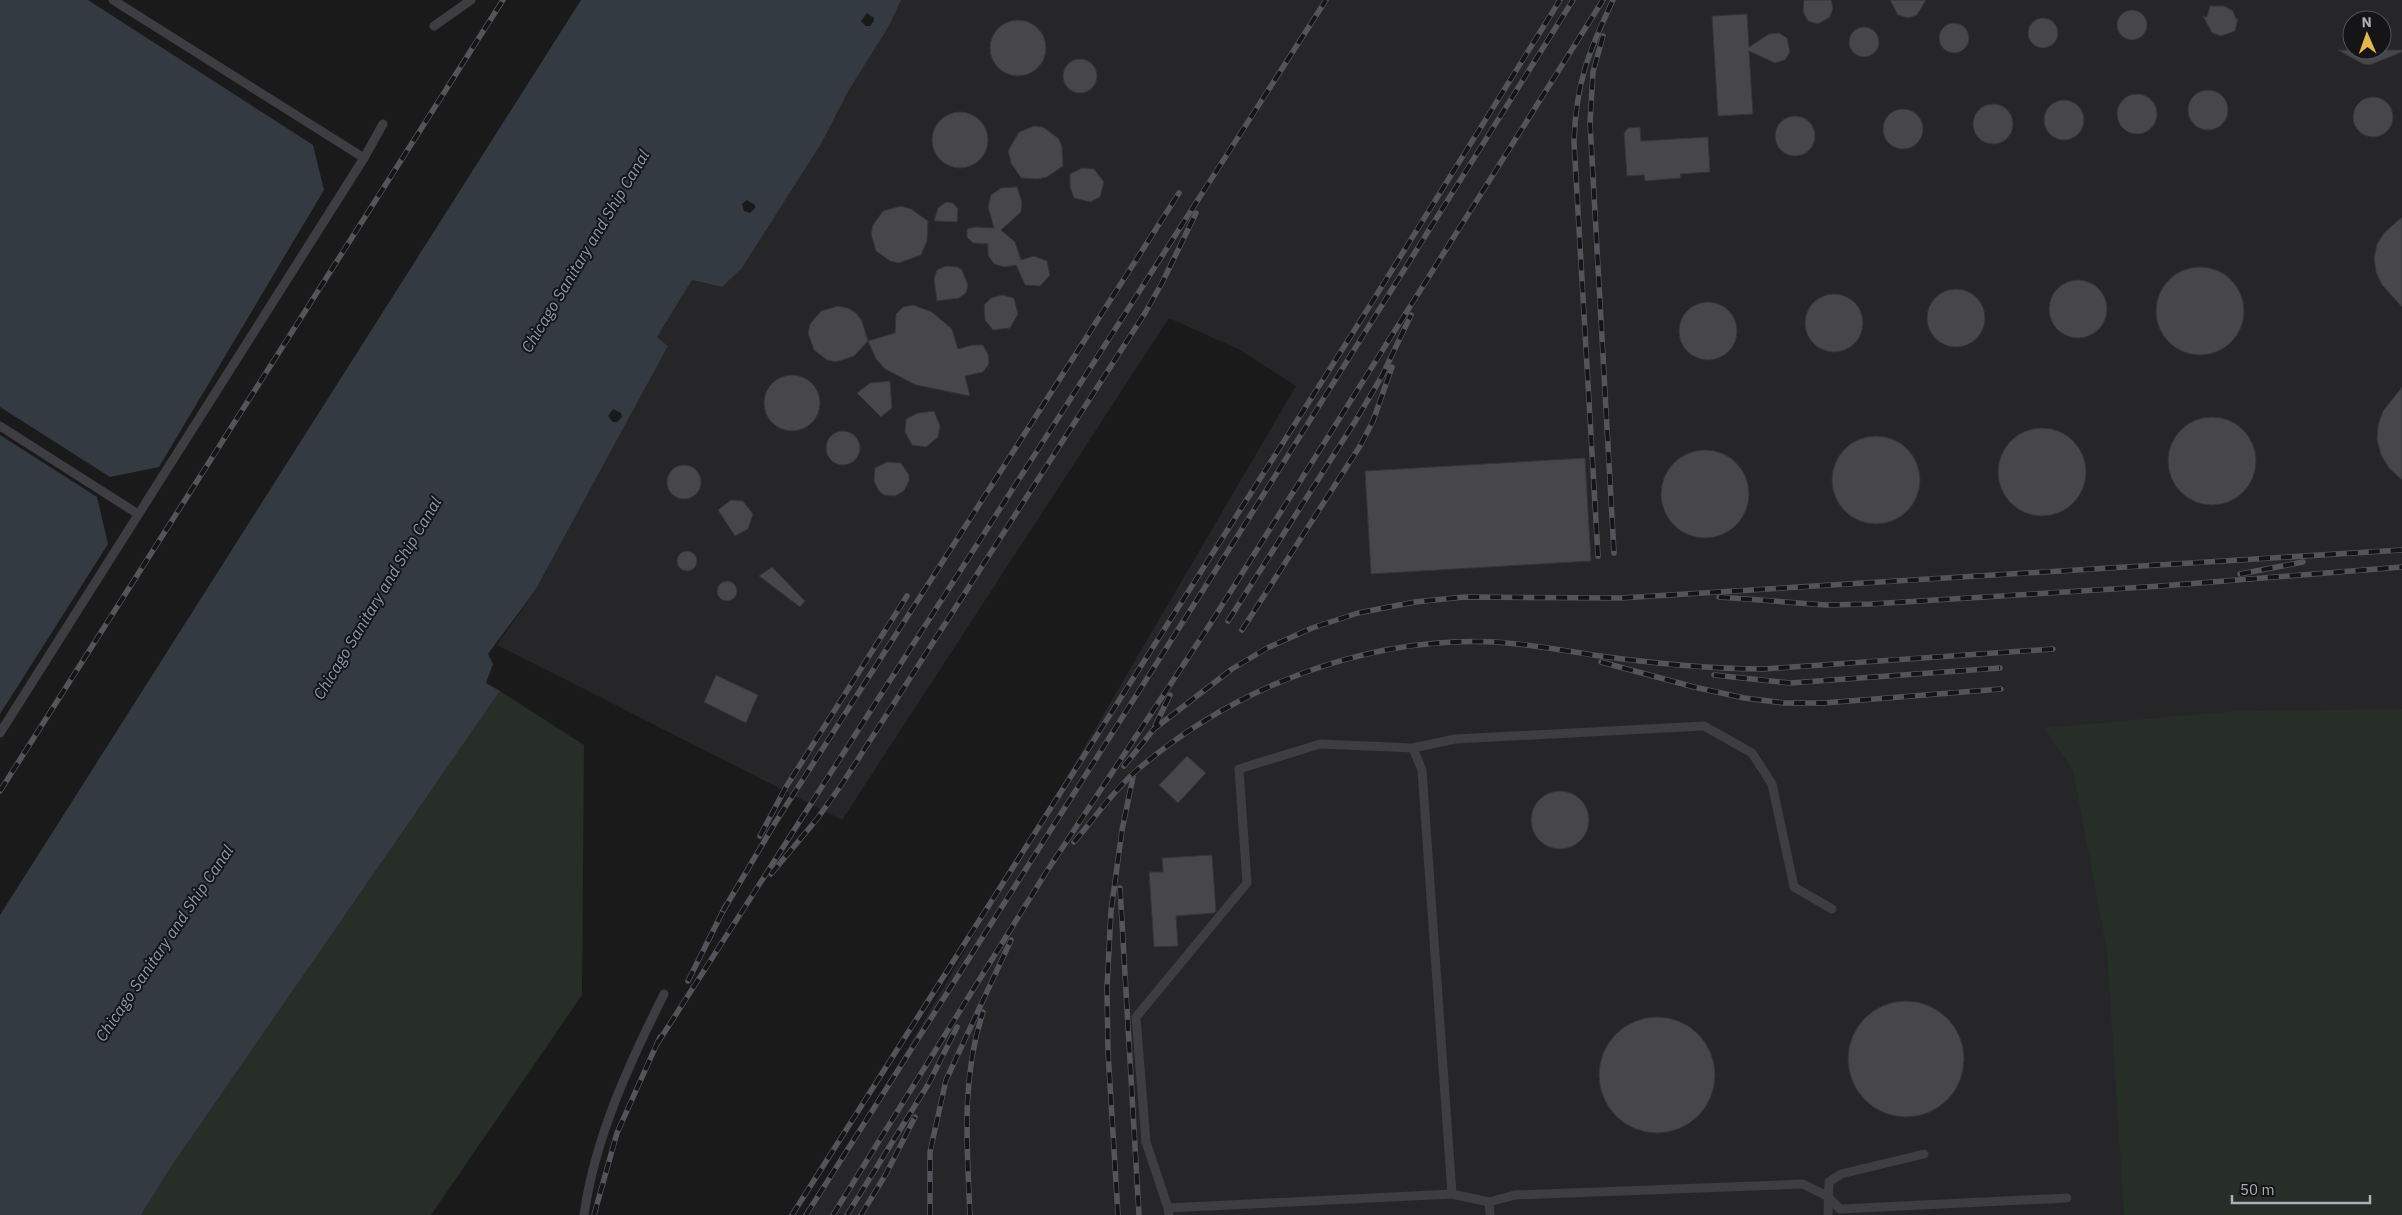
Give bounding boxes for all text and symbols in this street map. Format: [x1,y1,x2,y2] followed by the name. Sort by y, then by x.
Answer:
[2342,10,2392,60] north arrow
[2361,13,2372,31] text: N
[517,145,654,356] water label: Chicago Sanitary and Ship Canal
[309,492,446,703] water label: Chicago Sanitary and Ship Canal
[91,840,238,1045] water label: Chicago Sanitary and Ship Canal
[2232,1172,2370,1204] scale bar
[2240,1180,2275,1199] text: 50 m

